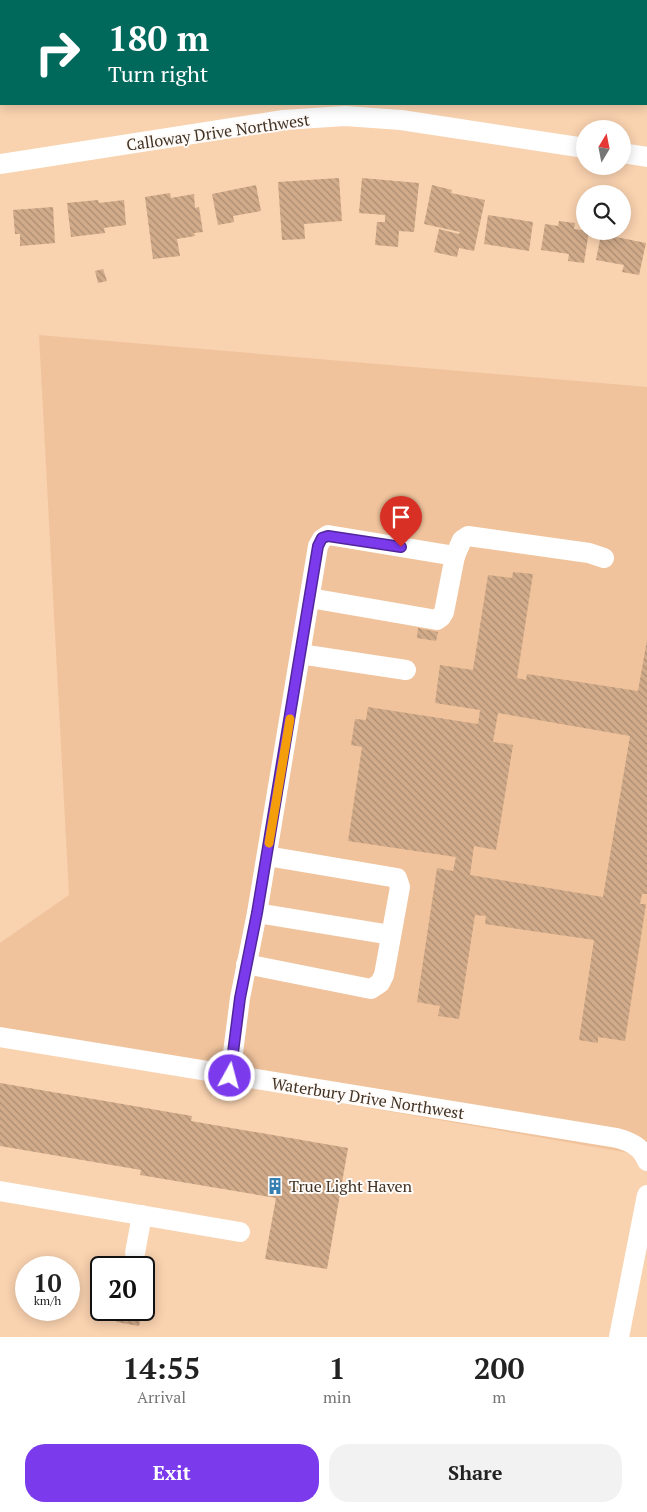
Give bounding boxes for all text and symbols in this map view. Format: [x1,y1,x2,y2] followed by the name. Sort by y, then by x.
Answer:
[108,15,209,61] text: 180 m
[25,20,90,85] icon: right
[108,59,208,88] text: Turn right
[125,108,311,156] street label: Calloway Drive Northwest
[576,120,631,175] north arrow
[576,120,631,240] map controls
[576,185,631,240] button: search
[380,496,422,547] pin
[387,503,415,531] icon: arrive
[203,1049,255,1101] position arrow
[270,1072,466,1124] street label: Waterbury Drive Northwest
[289,1175,413,1197] place label: True Light Haven
[265,1176,285,1196] building icon: True Light Haven
[90,1256,155,1321] speed limit sign: 20
[33,1266,62,1299] text: 10
[34,1293,61,1308] text: km/h
[122,1348,201,1388] text: 14:55
[329,1348,346,1388] text: 1
[474,1348,525,1388] text: 200
[137,1386,186,1408] text: Arrival
[323,1386,351,1408] text: min
[492,1386,506,1408] text: m
[25,1444,319,1502] button: Exit
[329,1444,622,1502] button: Share

